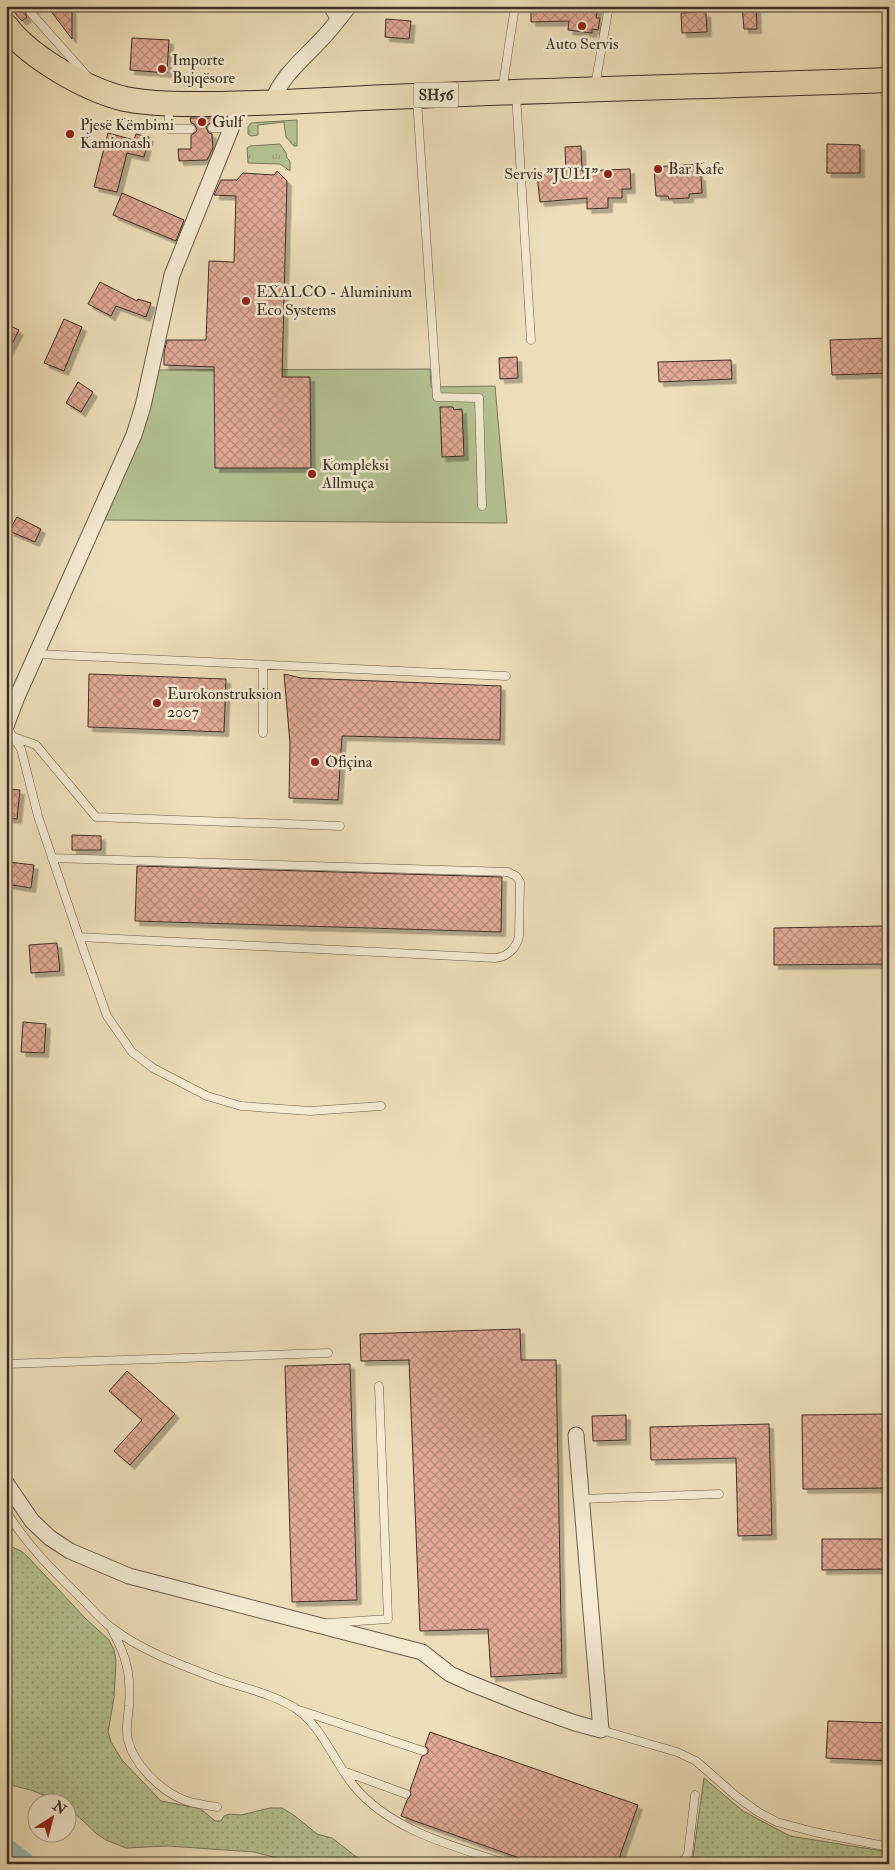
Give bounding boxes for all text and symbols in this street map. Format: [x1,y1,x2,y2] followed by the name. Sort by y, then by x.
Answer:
[576,20,588,32] marker: Auto Servis
[545,34,618,54] place label: Auto Servis
[172,50,236,88] place label: Importe Bujqësore
[156,63,168,75] marker: Importe Bujqësore
[414,82,458,108] road number: SH56
[212,112,246,132] place label: Gulf
[80,115,174,153] place label: Pjesë Këmbimi Kamionash
[196,116,208,128] marker: Gulf
[64,128,76,140] marker: Pjesë Këmbimi Kamionash
[668,159,724,179] place label: Bar Kafe
[652,163,664,175] marker: Bar Kafe
[504,164,598,185] place label: Servis "JULI"
[602,168,614,180] marker: Servis "JULI"
[256,282,413,320] place label: EXALCO - Aluminium Eco Systems
[240,295,252,307] marker: EXALCO - Aluminium Eco Systems
[321,455,389,493] place label: Kompleksi Allmuça
[306,468,318,480] marker: Kompleksi Allmuça
[167,684,282,722] place label: Eurokonstruksion 2007
[151,697,163,709] marker: Eurokonstruksion 2007
[325,752,373,772] place label: Ofiçina
[309,756,321,768] marker: Ofiçina
[28,1792,78,1842] north arrow
[48,1797,70,1819] text: N

